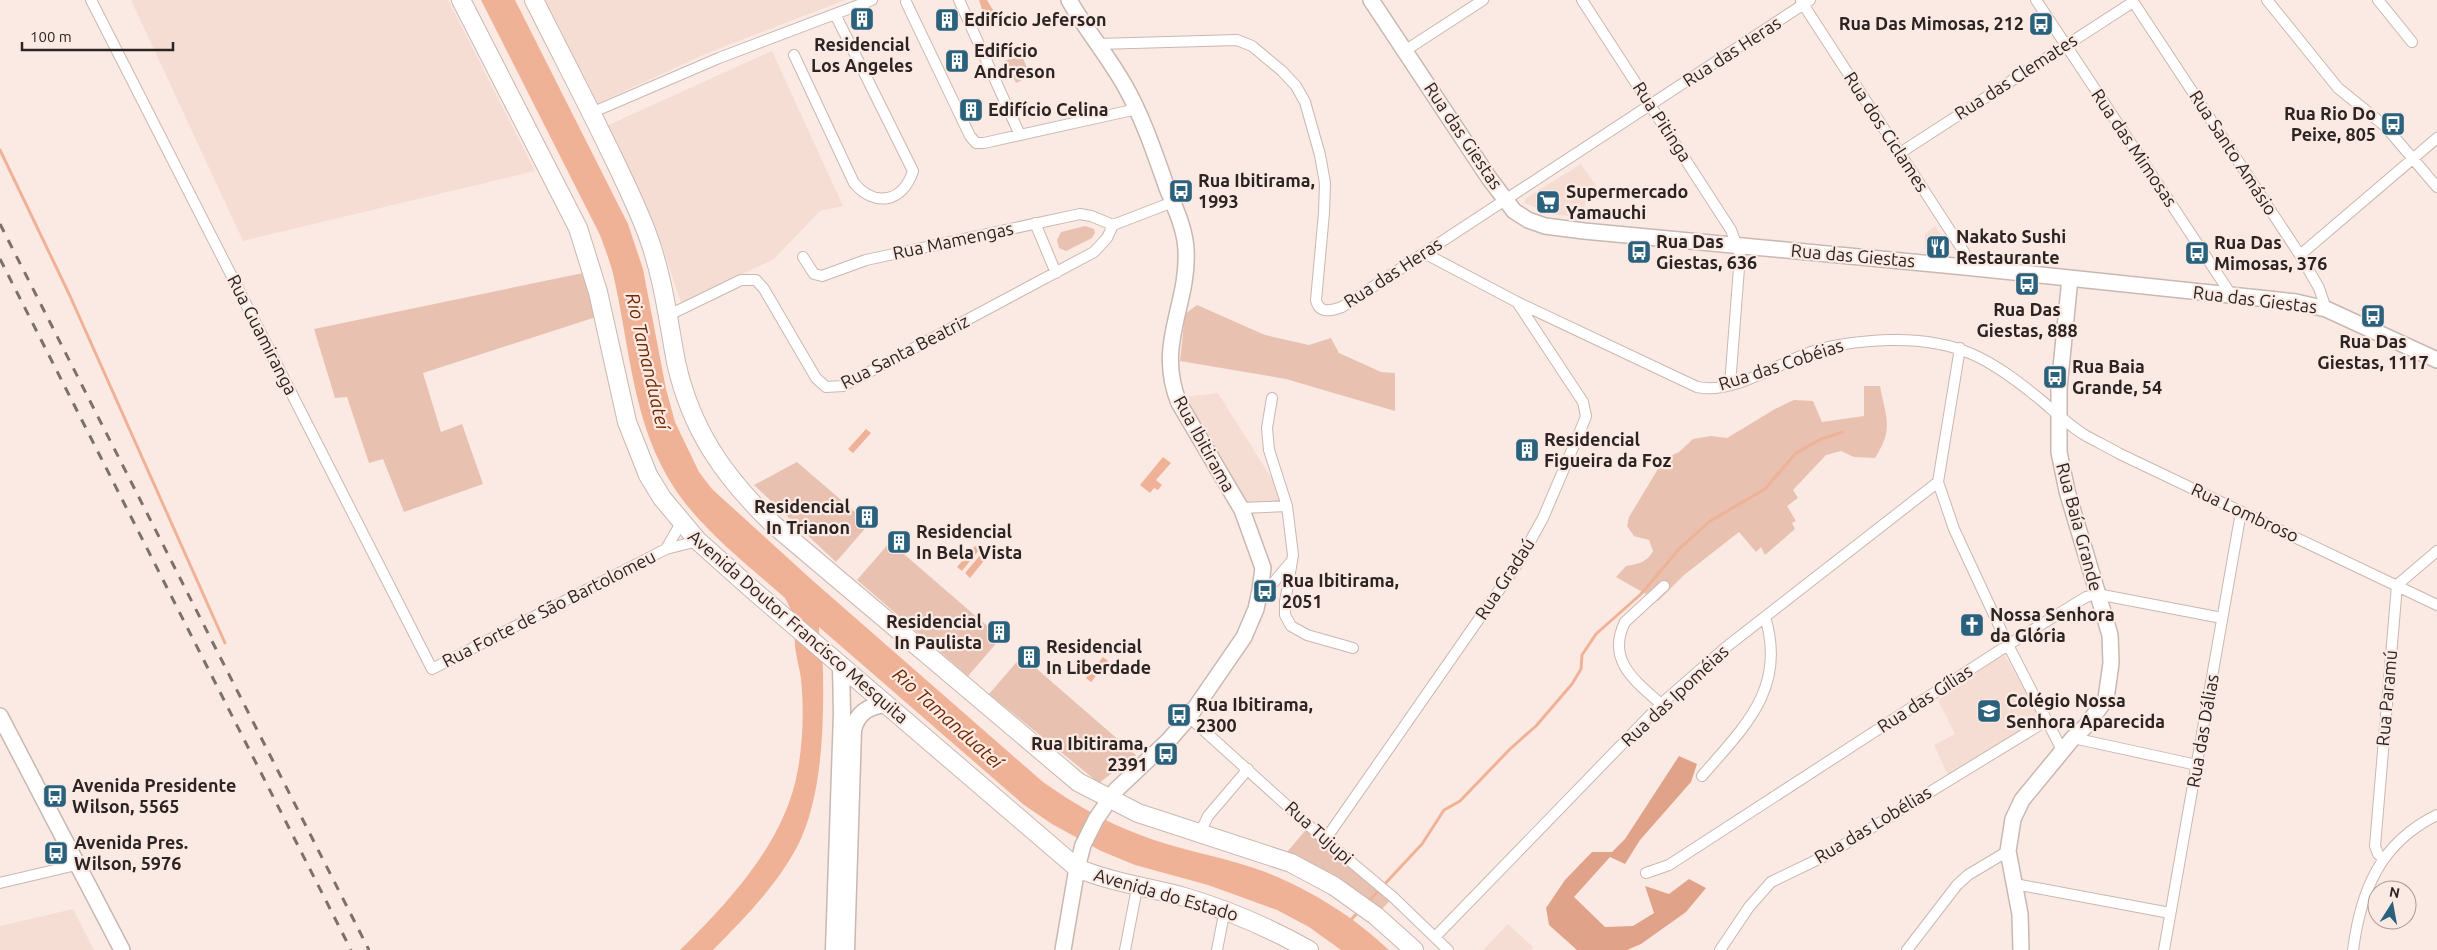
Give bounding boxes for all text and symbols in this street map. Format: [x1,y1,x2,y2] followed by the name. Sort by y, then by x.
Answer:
[849,6,875,32] building icon: Residencial Los Angeles
[934,7,960,33] building icon: Edifício Jeferson
[964,9,1107,29] place label: Edifício Jeferson
[2028,11,2054,37] bus stop icon: Rua Das Mimosas, 212
[1679,12,1784,90] street label: Rua das Heras
[1839,13,2024,33] place label: Rua Das Mimosas, 212
[22,20,174,52] scale bar
[30,28,72,45] text: 100 m
[1951,29,2081,123] street label: Rua das Clemates
[811,34,913,75] place label: Residencial Los Angeles
[974,40,1055,81] place label: Edifício Andreson
[944,48,970,74] building icon: Edifício Andreson
[1841,68,1933,195] street label: Rua dos Ciclames
[1421,78,1507,193] street label: Rua das Giestas
[1630,78,1696,165] street label: Rua Pitinga
[2088,85,2182,210] street label: Rua das Mimosas
[2186,86,2282,219] street label: Rua Santo Amásio
[958,97,984,123] building icon: Edifício Celina
[988,99,1108,119] place label: Edifício Celina
[2284,103,2376,144] place label: Rua Rio Do Peixe, 805
[2380,111,2406,137] bus stop icon: Rua Rio Do Peixe, 805
[1198,170,1315,211] place label: Rua Ibitirama, 1993
[1168,178,1194,204] bus stop icon: Rua Ibitirama, 1993
[1566,181,1688,222] place label: Supermercado Yamauchi
[1535,189,1561,215] supermarket icon: Supermercado Yamauchi
[891,217,1015,263] street label: Rua Mamengas
[1956,226,2066,267] place label: Nakato Sushi Restaurante
[1656,231,1757,272] place label: Rua Das Giestas, 636
[2214,232,2327,273] place label: Rua Das Mimosas, 376
[1340,233,1445,311] street label: Rua das Heras
[1925,234,1951,260] restaurant icon: Nakato Sushi Restaurante
[1626,239,1652,265] bus stop icon: Rua Das Giestas, 636
[1790,240,1916,270] street label: Rua das Giestas
[2184,240,2210,266] bus stop icon: Rua Das Mimosas, 376
[224,271,302,398] street label: Rua Guamiranga
[2014,271,2040,297] bus stop icon: Rua Das Giestas, 888
[2192,281,2318,317] street label: Rua das Giestas
[622,290,675,434] water label: Rio Tamanduateí
[1976,299,2078,340] place label: Rua Das Giestas, 888
[2360,303,2386,329] bus stop icon: Rua Das Giestas, 1117
[837,310,972,392] street label: Rua Santa Beatriz
[2317,331,2429,372] place label: Rua Das Giestas, 1117
[1716,334,1846,394] street label: Rua das Cobéias
[2072,356,2162,397] place label: Rua Baia Grande, 54
[2042,364,2068,390] bus stop icon: Rua Baia Grande, 54
[1170,392,1239,495] street label: Rua Ibitirama
[1544,429,1671,470] place label: Residencial Figueira da Foz
[1514,437,1540,463] building icon: Residencial Figueira da Foz
[2053,460,2107,593] street label: Rua Baía Grande
[2188,478,2302,546] street label: Rua Lombroso
[754,496,851,537] place label: Residencial In Trianon
[854,504,880,530] building icon: Residencial In Trianon
[916,521,1022,562] place label: Residencial In Bela Vista
[685,525,913,727] street label: Avenida Doutor Francisco Mesquita
[886,529,912,555] building icon: Residencial In Bela Vista
[1470,534,1538,623] street label: Rua Gradaú
[439,545,659,671] street label: Rua Forte de São Bartolomeu
[1282,570,1399,611] place label: Rua Ibitirama, 2051
[1252,578,1278,604] bus stop icon: Rua Ibitirama, 2051
[1990,604,2115,645] place label: Nossa Senhora da Glória
[886,611,983,652] place label: Residencial In Paulista
[1959,612,1985,638] church icon: Nossa Senhora da Glória
[986,619,1012,645] building icon: Residencial In Paulista
[1046,636,1151,677] place label: Residencial In Liberdade
[1617,640,1732,750] street label: Rua das Ipoméias
[1016,644,1042,670] building icon: Residencial In Liberdade
[2372,649,2400,747] street label: Rua Paramú
[1873,660,1976,736] street label: Rua das Gílias
[889,663,1009,774] water label: Rio Tamanduateí
[2182,672,2222,789] street label: Rua das Dálias
[2006,690,2165,731] place label: Colégio Nossa Senhora Aparecida
[1196,694,1313,735] place label: Rua Ibitirama, 2300
[1976,698,2002,724] school or university icon: Colégio Nossa Senhora Aparecida
[1166,702,1192,728] bus stop icon: Rua Ibitirama, 2300
[1031,733,1148,774] place label: Rua Ibitirama, 2391
[1153,741,1179,767] bus stop icon: Rua Ibitirama, 2391
[72,775,236,816] place label: Avenida Presidente Wilson, 5565
[1810,781,1935,867] street label: Rua das Lobélias
[42,783,68,809] bus stop icon: Avenida Presidente Wilson, 5565
[1282,797,1358,868] street label: Rua Tujupi
[74,832,188,873] place label: Avenida Pres. Wilson, 5976
[43,840,69,866] bus stop icon: Avenida Pres. Wilson, 5976
[1092,864,1241,924] street label: Avenida do Estado
[2367,880,2417,930] north arrow
[2388,883,2401,901] text: N

